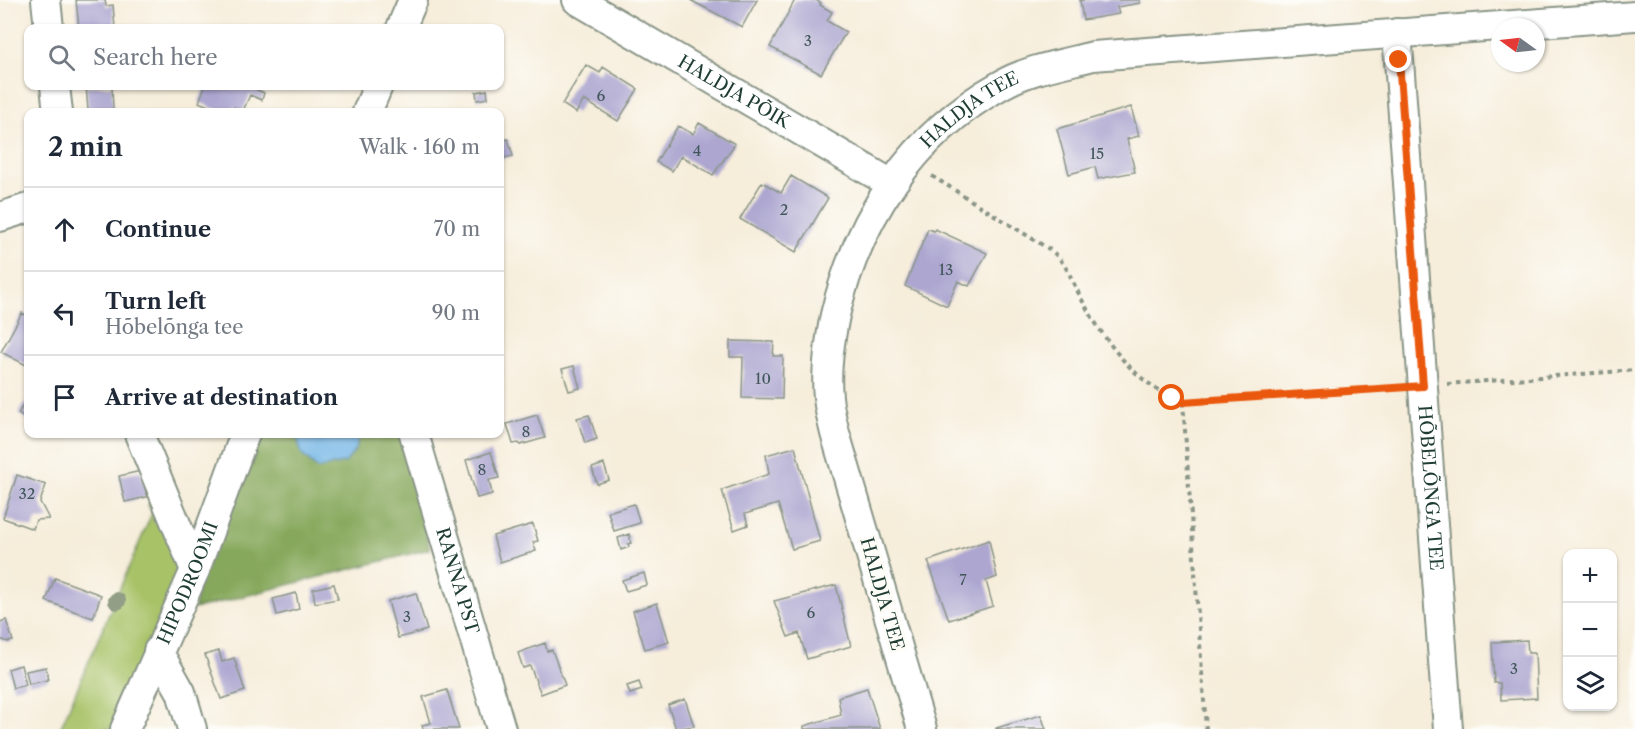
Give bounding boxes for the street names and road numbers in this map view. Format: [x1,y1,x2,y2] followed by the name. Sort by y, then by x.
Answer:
[674,50,795,134] street label: HALDJA PÕIK
[916,67,1022,153] street label: HALDJA TEE
[1413,404,1447,571] street label: HÕBELÕNGA TEE
[153,519,223,648] street label: HIPODROOMI
[431,525,484,637] street label: RANNA PST
[855,535,909,653] street label: HALDJA TEE

